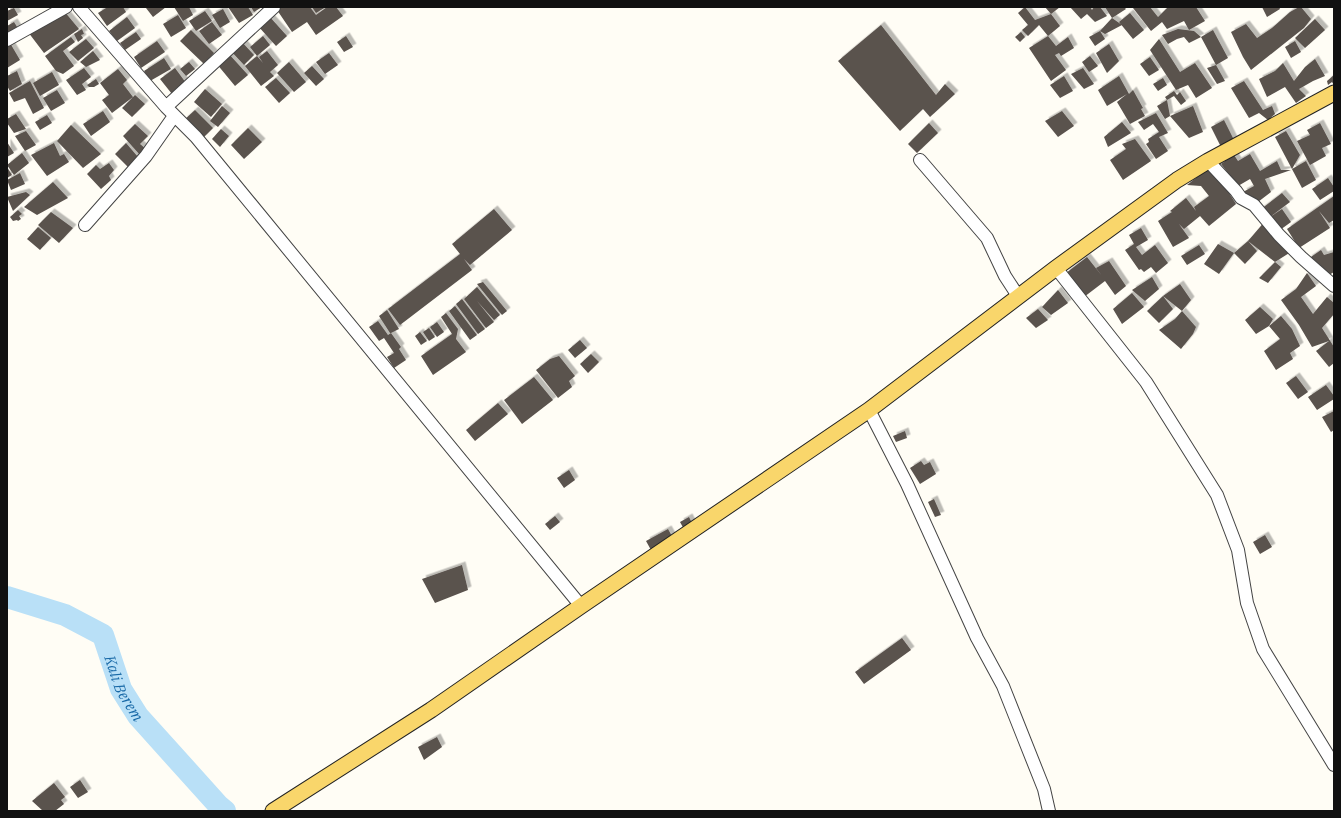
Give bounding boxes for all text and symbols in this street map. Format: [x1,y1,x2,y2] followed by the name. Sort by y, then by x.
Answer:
[101,652,148,725] water label: Kali Berem

